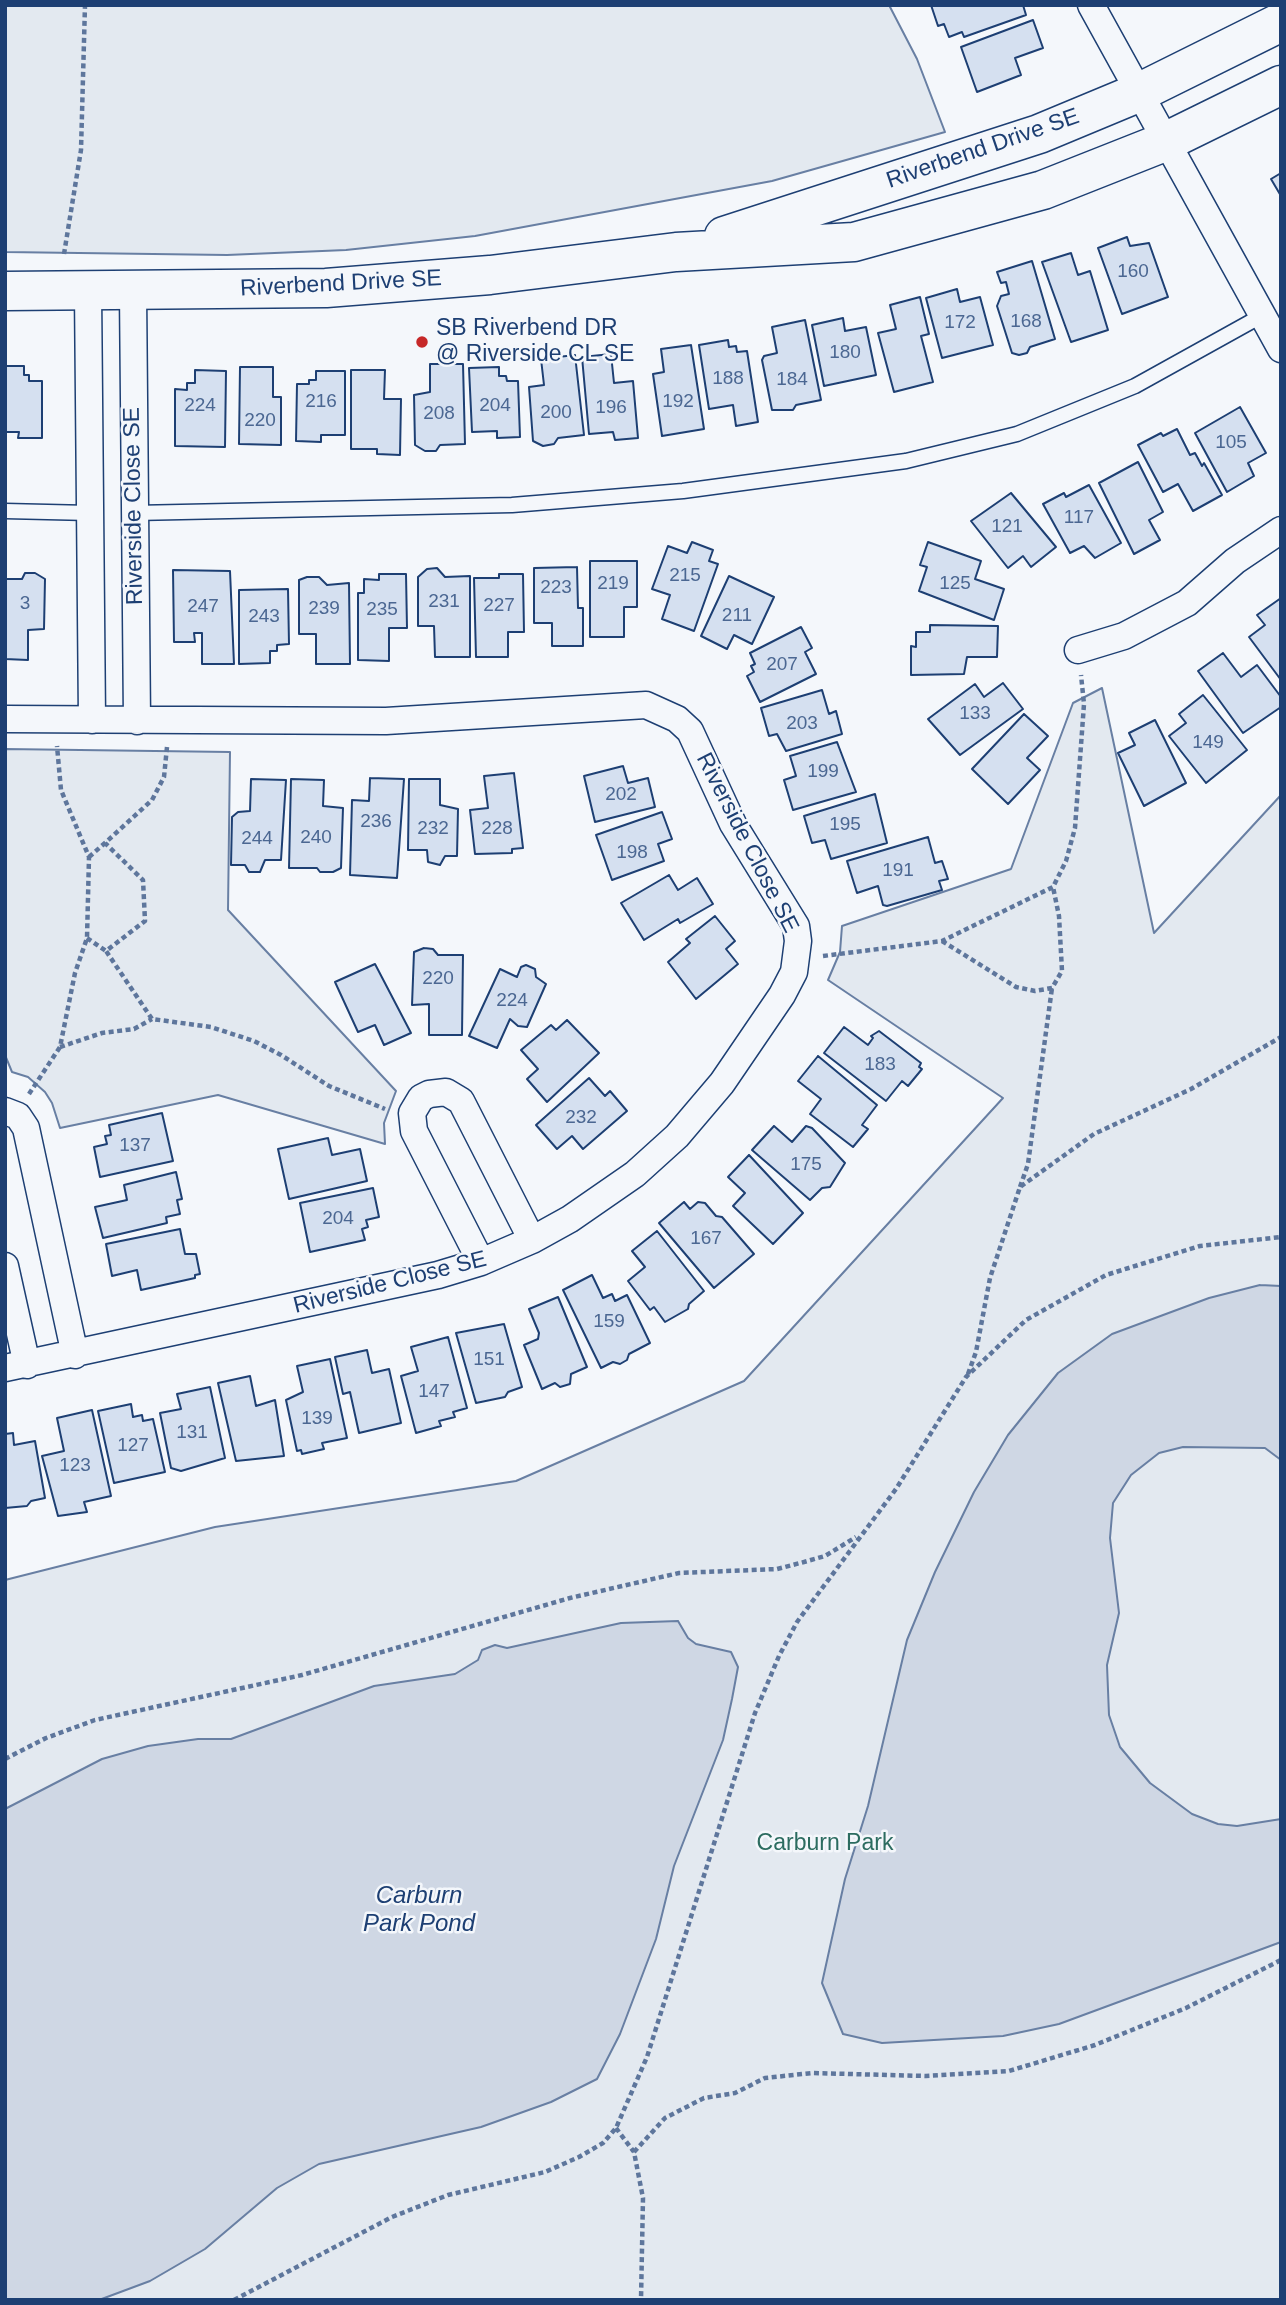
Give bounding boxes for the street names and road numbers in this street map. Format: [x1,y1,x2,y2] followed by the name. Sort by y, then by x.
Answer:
[883,103,1083,195] street label: Riverbend Drive SE
[239,265,443,303] street label: Riverbend Drive SE
[118,407,150,605] street label: Riverside Close SE
[690,748,804,938] street label: Riverside Close SE
[291,1246,489,1320] street label: Riverside Close SE

